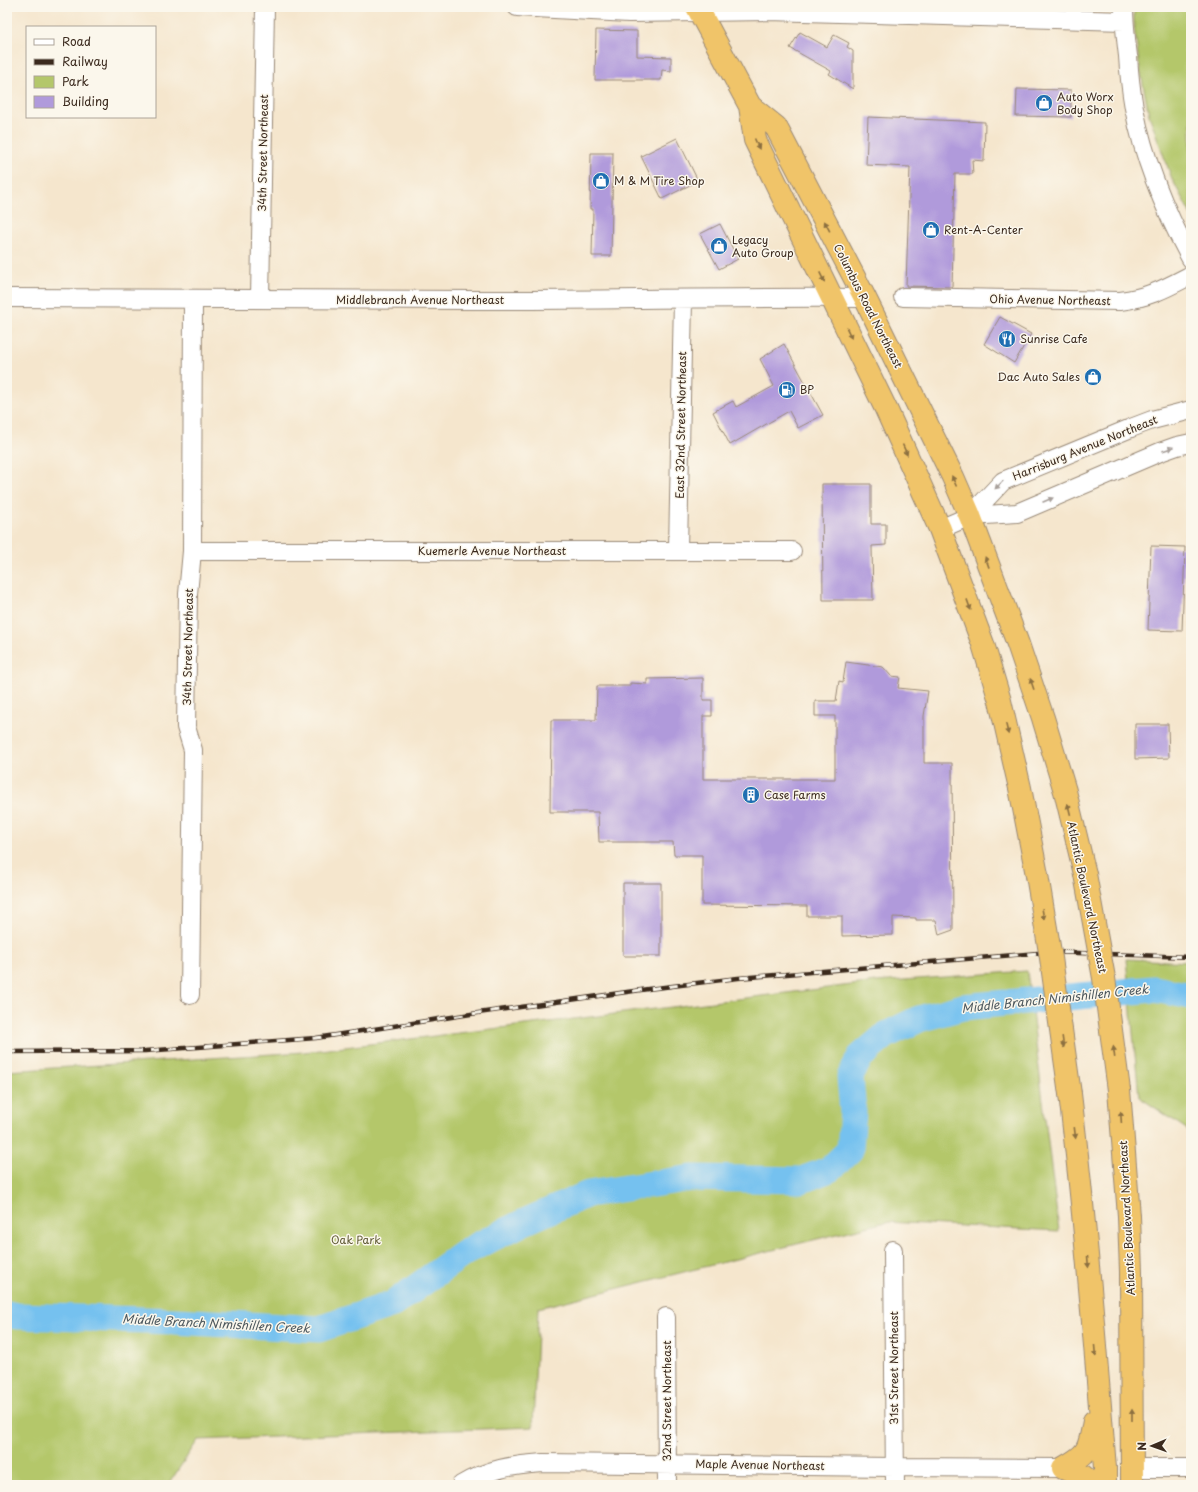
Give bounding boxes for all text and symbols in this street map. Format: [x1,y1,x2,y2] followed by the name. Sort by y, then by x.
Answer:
[26,26,156,118] legend
[62,32,91,50] text: Road
[62,52,108,70] text: Railway
[62,72,89,90] text: Park
[1057,88,1114,118] place label: Auto Worx Body Shop
[62,92,109,110] text: Building
[253,93,272,212] street label: 34th Street Northeast
[1034,93,1054,113] shop icon: Auto Worx Body Shop
[755,139,761,151] one-way arrow
[591,171,611,191] shop icon: M & M Tire Shop
[614,172,705,189] place label: M & M Tire Shop
[824,220,830,231] one-way arrow
[921,220,941,240] shop icon: Rent-A-Center
[944,221,1024,238] place label: Rent-A-Center
[732,231,794,261] place label: Legacy Auto Group
[709,236,729,256] shop icon: Legacy Auto Group
[830,241,908,371] street label: Columbus Road Northeast
[819,271,825,283] one-way arrow
[989,290,1111,309] street label: Ohio Avenue Northeast
[336,291,505,308] street label: Middlebranch Avenue Northeast
[846,327,852,338] one-way arrow
[997,329,1017,349] restaurant icon: Sunrise Cafe
[1020,330,1088,347] place label: Sunrise Cafe
[671,350,690,499] street label: East 32nd Street Northeast
[1083,367,1103,387] shop icon: Dac Auto Sales
[998,368,1080,385] place label: Dac Auto Sales
[777,380,797,400] fuel station icon: BP
[800,381,814,398] place label: BP
[1010,410,1160,484] street label: Harrisburg Avenue Northeast
[902,444,909,456] one-way arrow
[1163,446,1175,452] one-way arrow
[951,475,957,486] one-way arrow
[994,480,1004,490] one-way arrow
[1043,496,1055,502] one-way arrow
[418,542,567,559] street label: Kuemerle Avenue Northeast
[984,556,990,568] one-way arrow
[178,587,197,706] street label: 34th Street Northeast
[966,599,972,611] one-way arrow
[1028,678,1034,690] one-way arrow
[1004,723,1010,735] one-way arrow
[741,785,761,805] building icon: Case Farms
[764,786,826,803] place label: Case Farms
[1066,803,1072,815] one-way arrow
[1063,819,1112,975] street label: Atlantic Boulevard Northeast
[1040,908,1046,920] one-way arrow
[961,979,1150,1017] water label: Middle Branch Nimishillen Creek
[1060,1036,1066,1048] one-way arrow
[1111,1046,1117,1058] one-way arrow
[1117,1111,1124,1123] one-way arrow
[1072,1127,1078,1139] one-way arrow
[1114,1140,1139,1296] street label: Atlantic Boulevard Northeast
[331,1231,381,1248] park label: Oak Park
[1085,1256,1091,1269] one-way arrow
[122,1309,311,1337] water label: Middle Branch Nimishillen Creek
[885,1311,902,1425] street label: 31st Street Northeast
[658,1340,675,1462] street label: 32nd Street Northeast
[1092,1345,1099,1357] one-way arrow
[1129,1409,1136,1421] one-way arrow
[1132,1426,1172,1466] north arrow
[1133,1441,1150,1451] text: N
[695,1455,826,1474] street label: Maple Avenue Northeast

